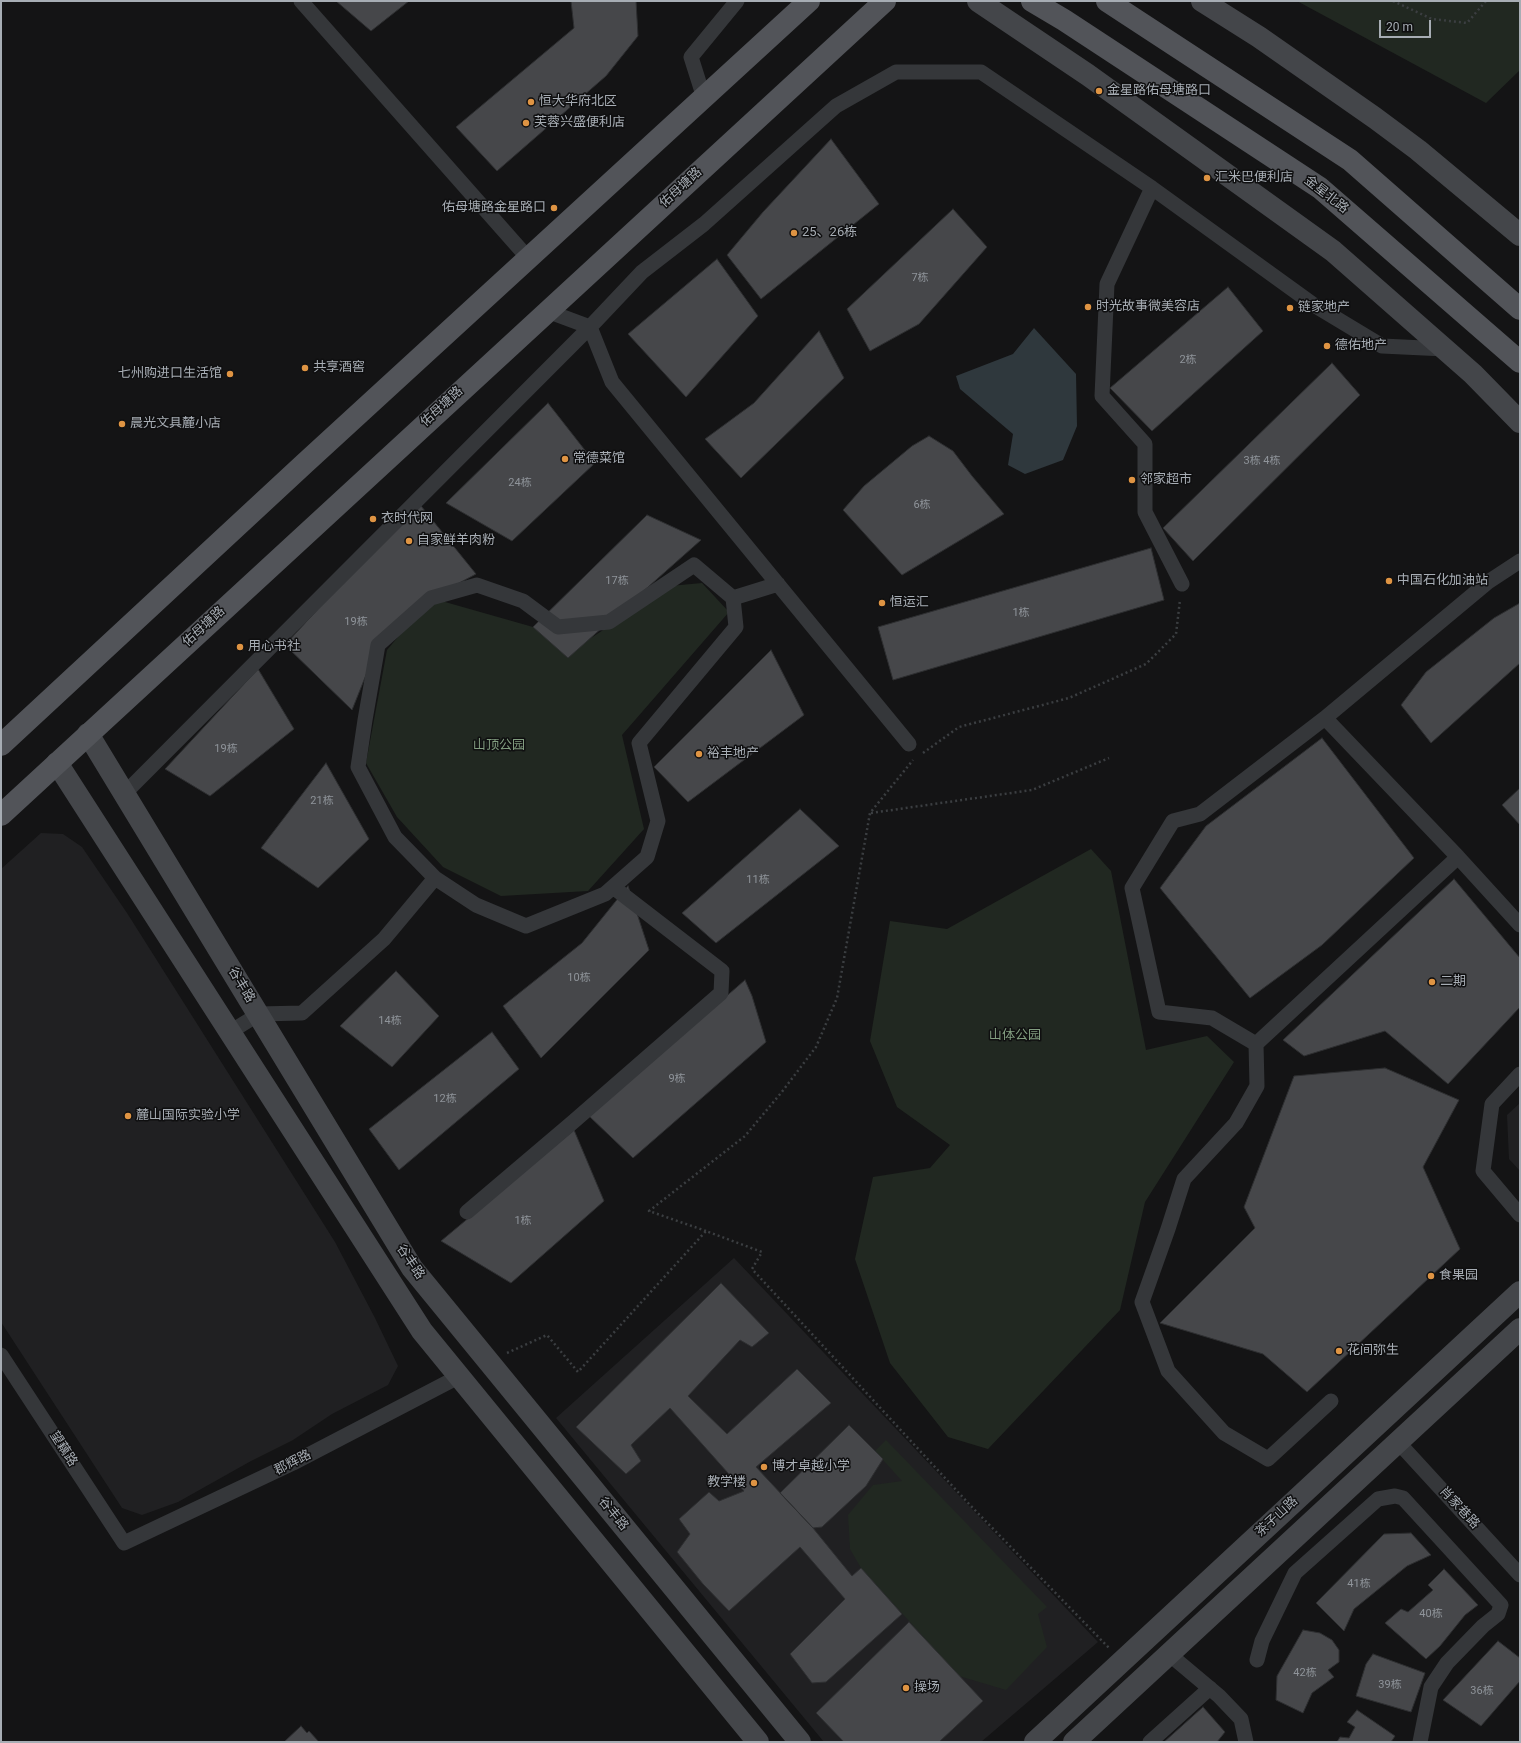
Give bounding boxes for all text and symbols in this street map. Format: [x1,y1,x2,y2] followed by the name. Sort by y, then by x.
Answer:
[1381,12,1433,38] scale bar
[1386,20,1413,34] text: 20 m
[1107,83,1211,99] place label: 金星路佑母塘路口
[1094,86,1104,96] marker: 金星路佑母塘路口
[539,94,617,110] place label: 恒大华府北区
[526,97,536,107] marker: 恒大华府北区
[534,115,625,131] place label: 芙蓉兴盛便利店
[521,118,531,128] marker: 芙蓉兴盛便利店
[657,165,705,211] street label: 佑母塘路
[1215,170,1293,186] place label: 汇米巴便利店
[1202,173,1212,183] marker: 汇米巴便利店
[1301,173,1351,217] street label: 金星北路
[442,200,546,216] place label: 佑母塘路金星路口
[549,203,559,213] marker: 佑母塘路金星路口
[802,225,857,241] place label: 25、26栋
[789,228,799,238] marker: 25、26栋
[911,271,929,285] house number: 7栋
[1096,299,1200,315] place label: 时光故事微美容店
[1298,300,1350,316] place label: 链家地产
[1083,302,1093,312] marker: 时光故事微美容店
[1285,303,1295,313] marker: 链家地产
[1335,338,1387,354] place label: 德佑地产
[1322,341,1332,351] marker: 德佑地产
[1179,353,1197,367] house number: 2栋
[313,360,365,376] place label: 共享酒窖
[300,363,310,373] marker: 共享酒窖
[118,366,222,382] place label: 七州购进口生活馆
[225,369,235,379] marker: 七州购进口生活馆
[418,384,466,430] street label: 佑母塘路
[130,416,221,432] place label: 晨光文具麓小店
[117,419,127,429] marker: 晨光文具麓小店
[573,451,625,467] place label: 常德菜馆
[560,454,570,464] marker: 常德菜馆
[1243,454,1281,468] house number: 3栋 4栋
[1140,472,1192,488] place label: 邻家超市
[1127,475,1137,485] marker: 邻家超市
[508,476,532,490] house number: 24栋
[913,498,931,512] house number: 6栋
[381,511,433,527] place label: 衣时代网
[368,514,378,524] marker: 衣时代网
[417,533,495,549] place label: 自家鲜羊肉粉
[404,536,414,546] marker: 自家鲜羊肉粉
[1397,573,1488,589] place label: 中国石化加油站
[605,574,629,588] house number: 17栋
[1384,576,1394,586] marker: 中国石化加油站
[890,595,929,611] place label: 恒运汇
[877,598,887,608] marker: 恒运汇
[180,604,228,650] street label: 佑母塘路
[1012,606,1030,620] house number: 1栋
[344,615,368,629] house number: 19栋
[248,639,300,655] place label: 用心书社
[235,642,245,652] marker: 用心书社
[473,738,525,754] park label: 山顶公园
[214,742,238,756] house number: 19栋
[707,746,759,762] place label: 裕丰地产
[694,749,704,759] marker: 裕丰地产
[310,794,334,808] house number: 21栋
[746,873,770,887] house number: 11栋
[224,964,258,1006] street label: 谷丰路
[567,971,591,985] house number: 10栋
[1440,974,1466,990] place label: 二期
[1427,977,1437,987] marker: 二期
[378,1014,402,1028] house number: 14栋
[989,1028,1041,1044] park label: 山体公园
[668,1072,686,1086] house number: 9栋
[433,1092,457,1106] house number: 12栋
[136,1108,240,1124] place label: 麓山国际实验小学
[123,1111,133,1121] marker: 麓山国际实验小学
[514,1214,532,1228] house number: 1栋
[393,1241,427,1283] street label: 谷丰路
[1439,1268,1478,1284] place label: 食果园
[1426,1271,1436,1281] marker: 食果园
[1347,1343,1399,1359] place label: 花间弥生
[1334,1346,1344,1356] marker: 花间弥生
[46,1428,80,1470] street label: 望藕路
[272,1447,314,1479] street label: 郡辉路
[772,1459,850,1475] place label: 博才卓越小学
[759,1462,769,1472] marker: 博才卓越小学
[707,1475,746,1491] place label: 教学楼
[749,1478,759,1488] marker: 教学楼
[1436,1484,1482,1532] street label: 肖家巷路
[595,1494,631,1534] street label: 谷丰路
[1253,1494,1301,1540] street label: 茶子山路
[1347,1577,1371,1591] house number: 41栋
[1419,1607,1443,1621] house number: 40栋
[1293,1666,1317,1680] house number: 42栋
[1378,1678,1402,1692] house number: 39栋
[914,1680,940,1696] place label: 操场
[901,1683,911,1693] marker: 操场
[1470,1684,1494,1698] house number: 36栋

